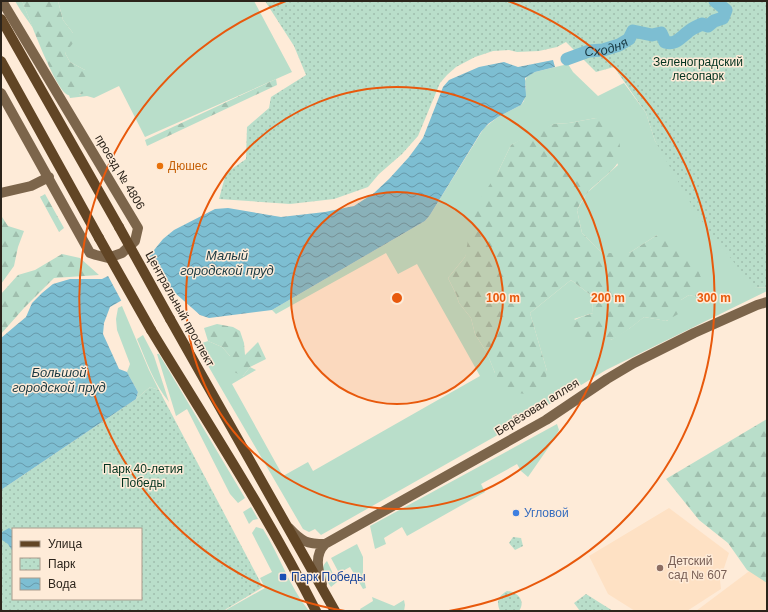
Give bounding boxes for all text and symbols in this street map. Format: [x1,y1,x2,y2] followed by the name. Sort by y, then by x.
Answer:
[584,34,631,59] water label: Сходня
[653,55,743,83] park label: Зеленоградский лесопарк
[92,132,148,212] street label: проезд № 4806
[168,159,207,173] place label: Дюшес
[155,161,165,171] marker: Дюшес
[180,248,274,278] water label: Малый городской пруд
[142,249,218,369] street label: Центральный проспект
[390,291,404,305] centre of rings
[486,291,520,305] text: 100 m
[591,291,625,305] text: 200 m
[697,291,731,305] text: 300 m
[12,365,106,395] water label: Большой городской пруд
[492,375,582,439] street label: Берёзовая аллея
[103,462,183,490] park label: Парк 40-летия Победы
[524,506,569,520] place label: Угловой
[511,508,521,518] marker: Угловой
[12,528,142,600] legend
[48,537,82,551] text: Улица
[668,554,728,582] place label: Детский сад № 607
[48,557,76,571] text: Парк
[655,563,665,573] marker: Детский сад № 607
[291,570,366,584] place label: Парк Победы
[278,572,288,582] marker: Парк Победы
[48,577,76,591] text: Вода

